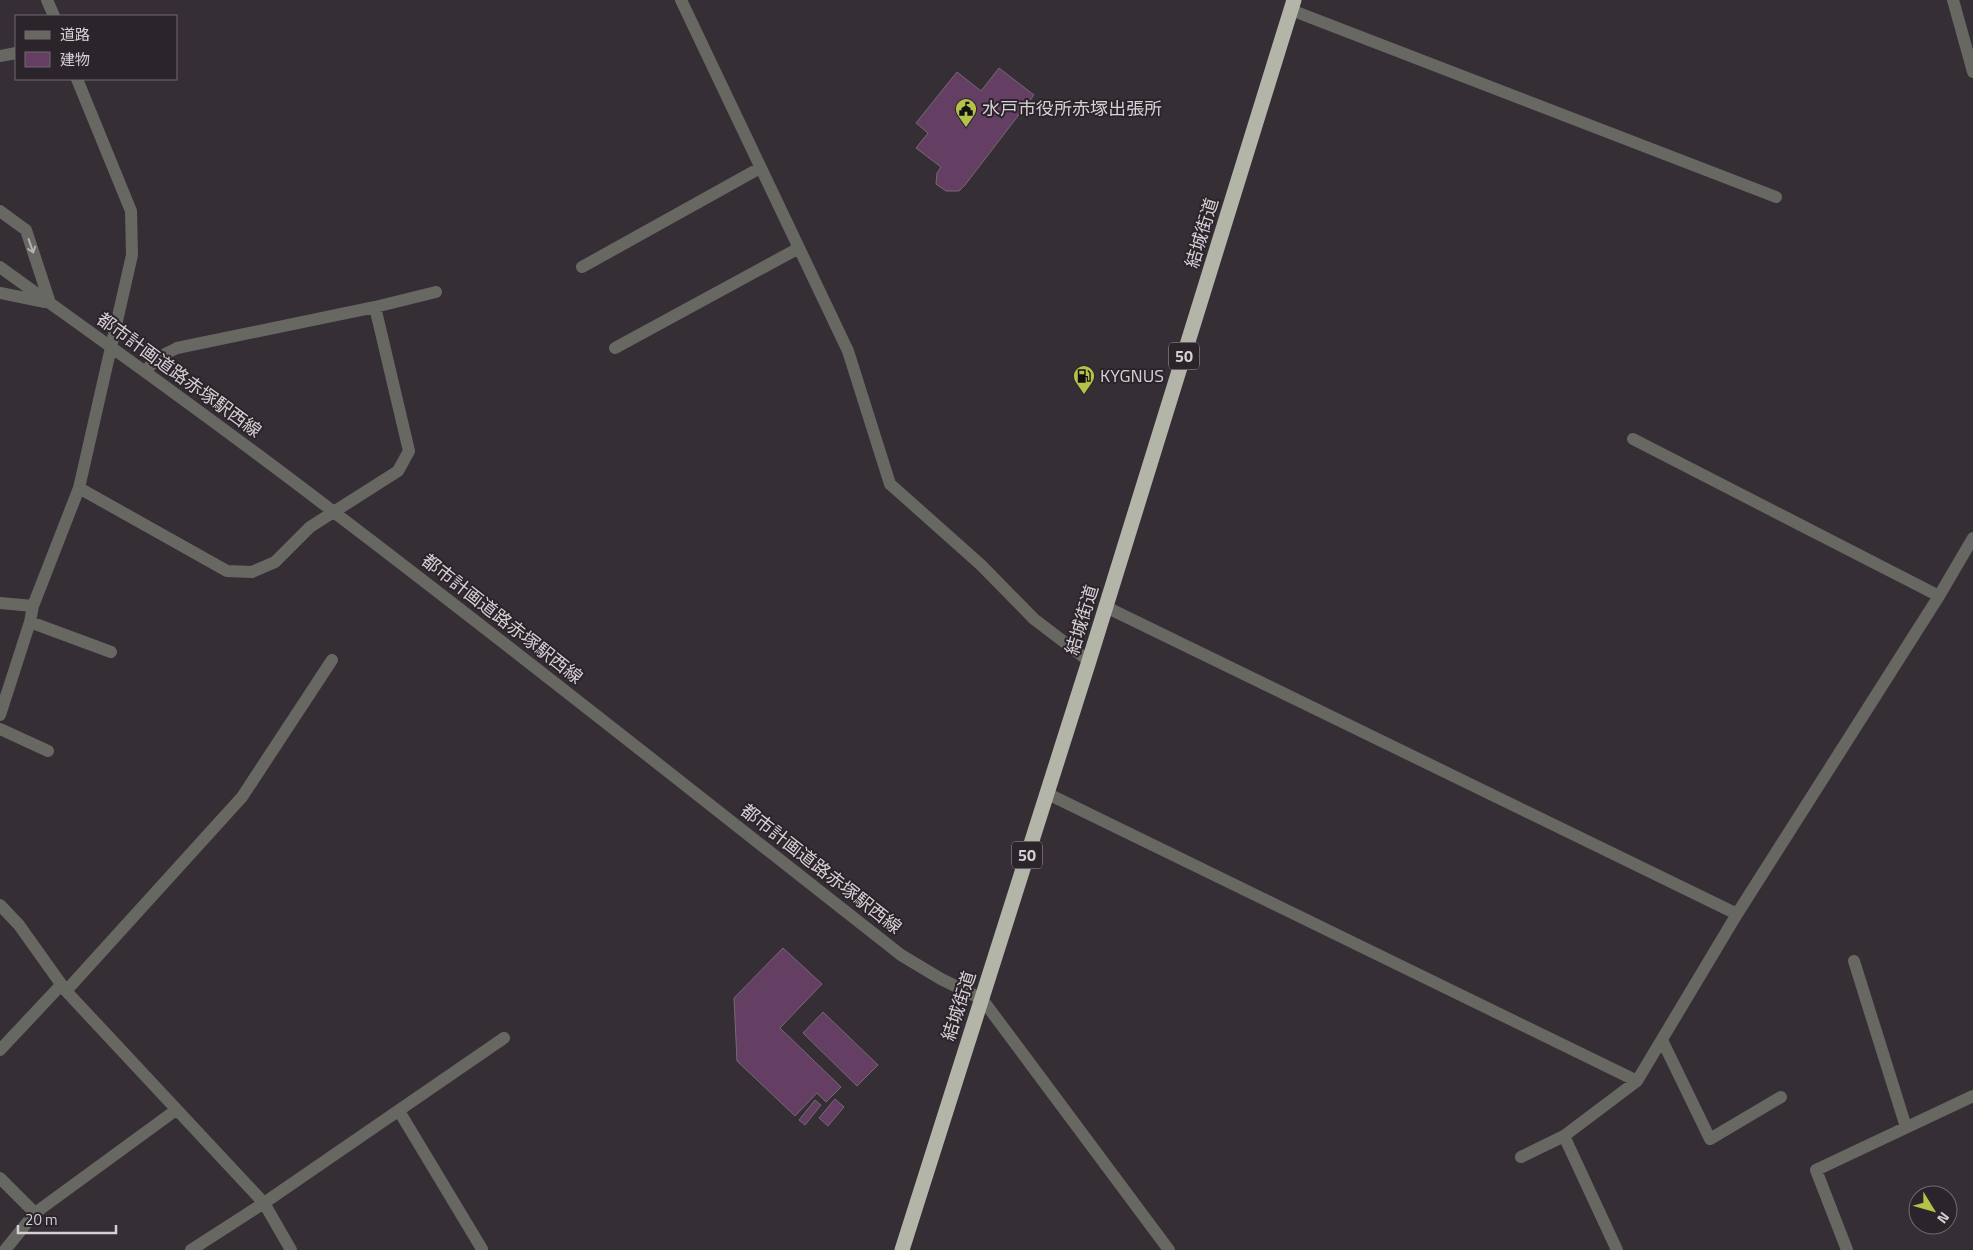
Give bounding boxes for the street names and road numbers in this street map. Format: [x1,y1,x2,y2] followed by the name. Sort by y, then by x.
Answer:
[1178,194,1225,271] street label: 結城街道
[91,305,267,444] street label: 都市計画道路赤塚駅西線
[1169,342,1199,370] road number: 50
[416,547,589,690] street label: 都市計画道路赤塚駅西線
[1058,581,1105,658] street label: 結城街道
[735,797,908,940] street label: 都市計画道路赤塚駅西線
[1012,842,1042,868] road number: 50
[935,967,982,1044] street label: 結城街道

